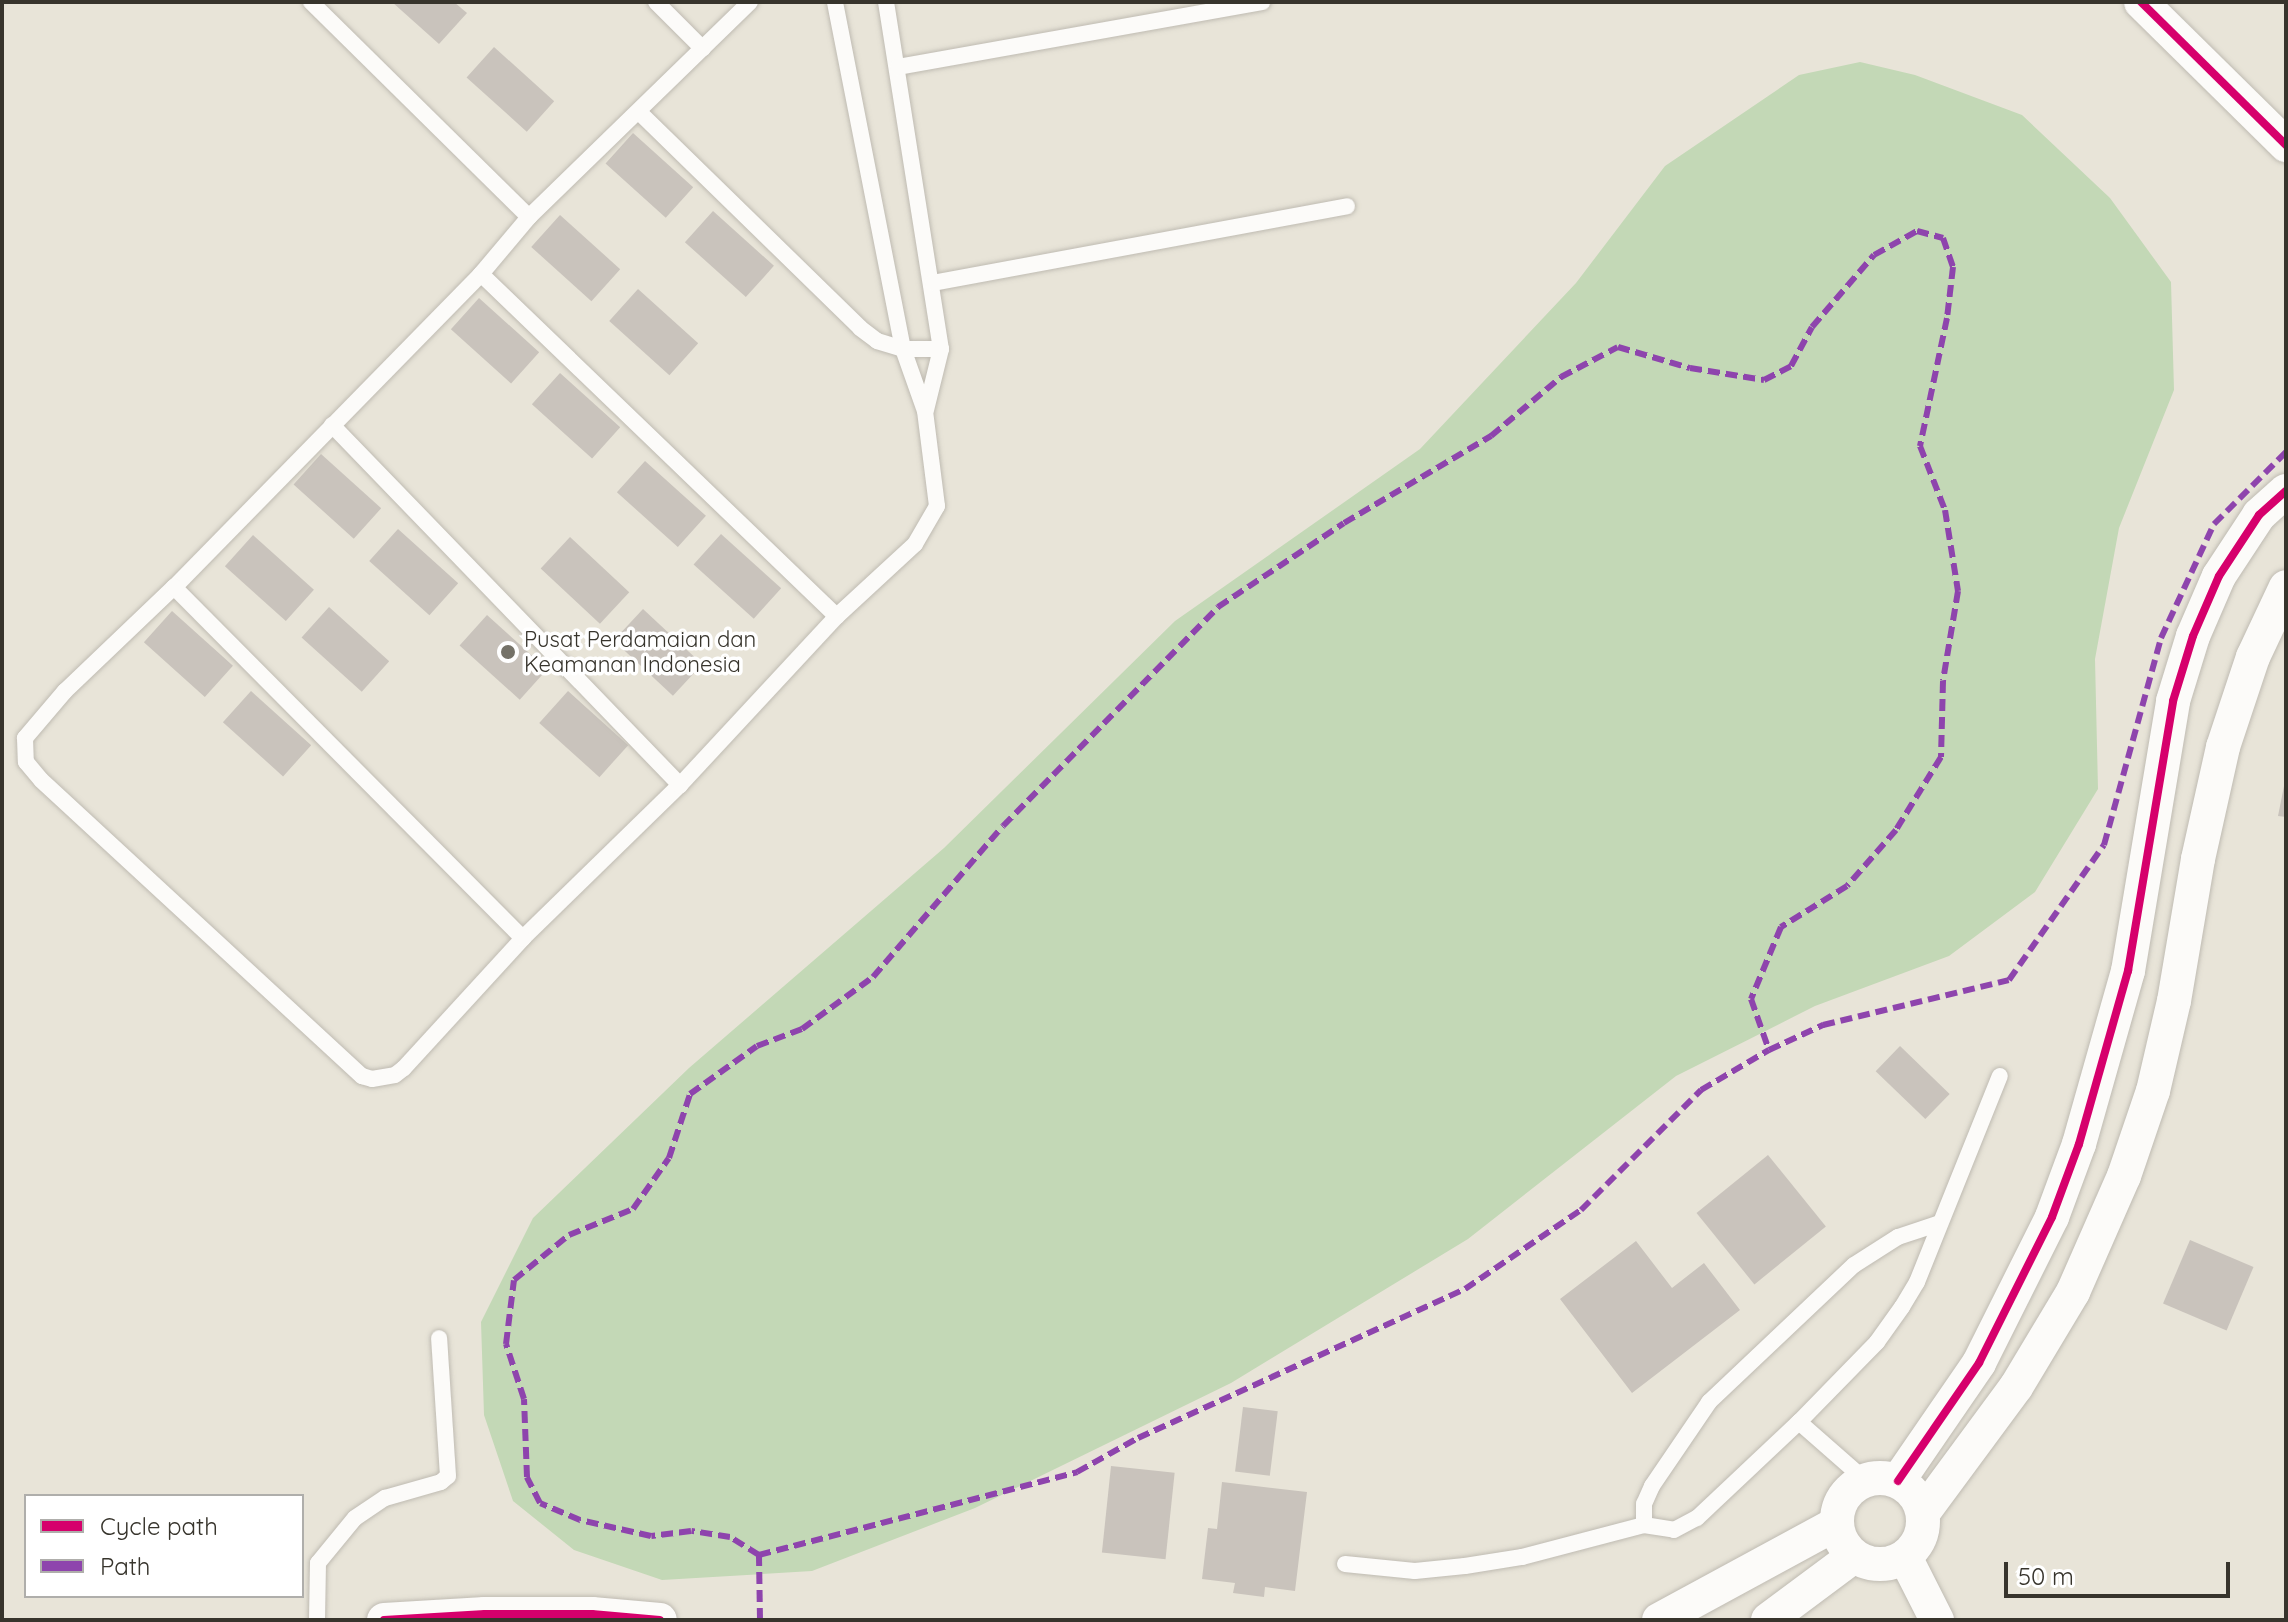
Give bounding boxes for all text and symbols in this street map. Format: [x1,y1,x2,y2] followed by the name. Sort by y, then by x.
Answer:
[524,626,756,678] place label: Pusat Perdamaian dan Keamanan Indonesia
[499,643,517,661] marker: Pusat Perdamaian dan Keamanan Indonesia
[24,1494,304,1598] legend
[100,1511,218,1541] text: Cycle path
[2008,1546,2234,1596] scale bar
[100,1551,151,1581] text: Path
[2018,1561,2074,1591] text: 50 m

